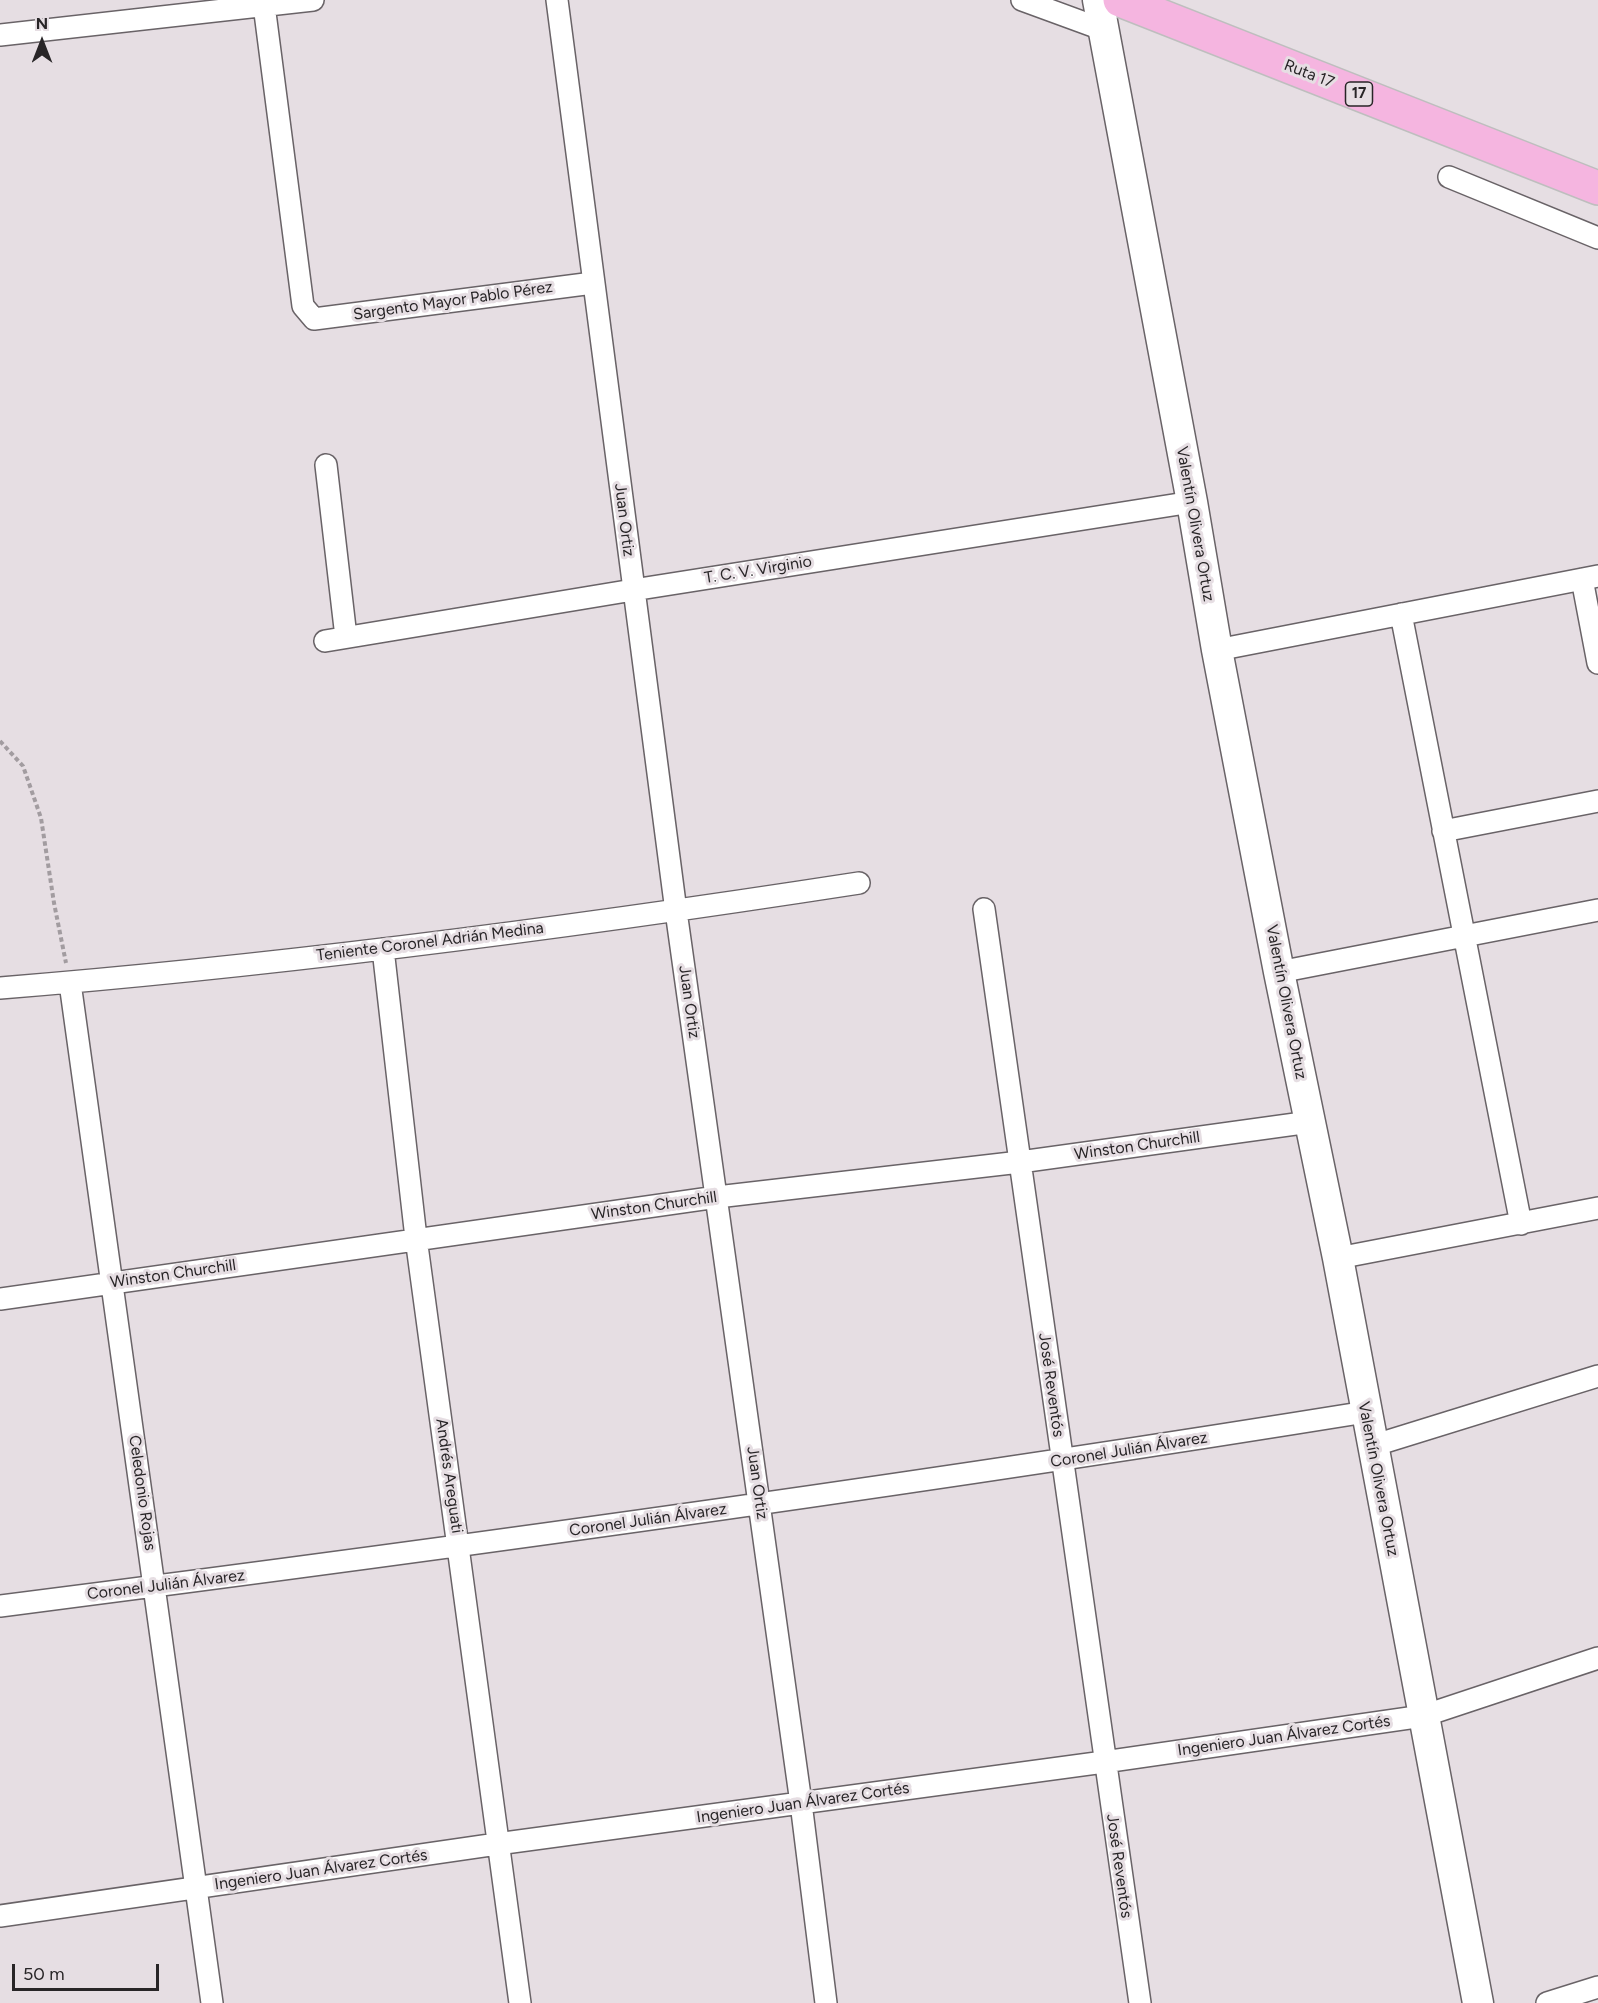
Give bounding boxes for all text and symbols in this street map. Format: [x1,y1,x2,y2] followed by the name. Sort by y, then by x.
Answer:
[12,12,72,72] north arrow
[36,14,48,33] text: N
[1281,56,1337,92] street label: Ruta 17
[1346,82,1372,106] road number: 17
[352,277,554,325] street label: Sargento Mayor Pablo Pérez
[1172,445,1218,603] street label: Valentín Olivera Ortuz
[610,482,638,558] street label: Juan Ortiz
[703,552,813,588] street label: T. C. V. Virginio
[315,919,545,965] street label: Teniente Coronel Adrián Medina
[1262,923,1310,1081] street label: Valentín Olivera Ortuz
[674,964,704,1040] street label: Juan Ortiz
[1073,1128,1201,1164] street label: Winston Churchill
[590,1188,718,1224] street label: Winston Churchill
[109,1256,237,1292] street label: Winston Churchill
[1034,1332,1068,1438] street label: José Reventós
[1354,1400,1402,1558] street label: Valentín Olivera Ortuz
[431,1417,467,1535] street label: Andrés Areguati
[1049,1428,1209,1472] street label: Coronel Julián Álvarez
[124,1434,160,1552] street label: Celedonio Rojas
[742,1445,772,1521] street label: Juan Ortiz
[568,1499,728,1541] street label: Coronel Julián Álvarez
[86,1566,246,1604] street label: Coronel Julián Álvarez
[1176,1712,1392,1760] street label: Ingeniero Juan Álvarez Cortés
[695,1779,911,1827] street label: Ingeniero Juan Álvarez Cortés
[1102,1813,1136,1919] street label: José Reventós
[213,1846,429,1894] street label: Ingeniero Juan Álvarez Cortés
[15,1952,162,1990] scale bar
[23,1963,65,1985] text: 50 m

